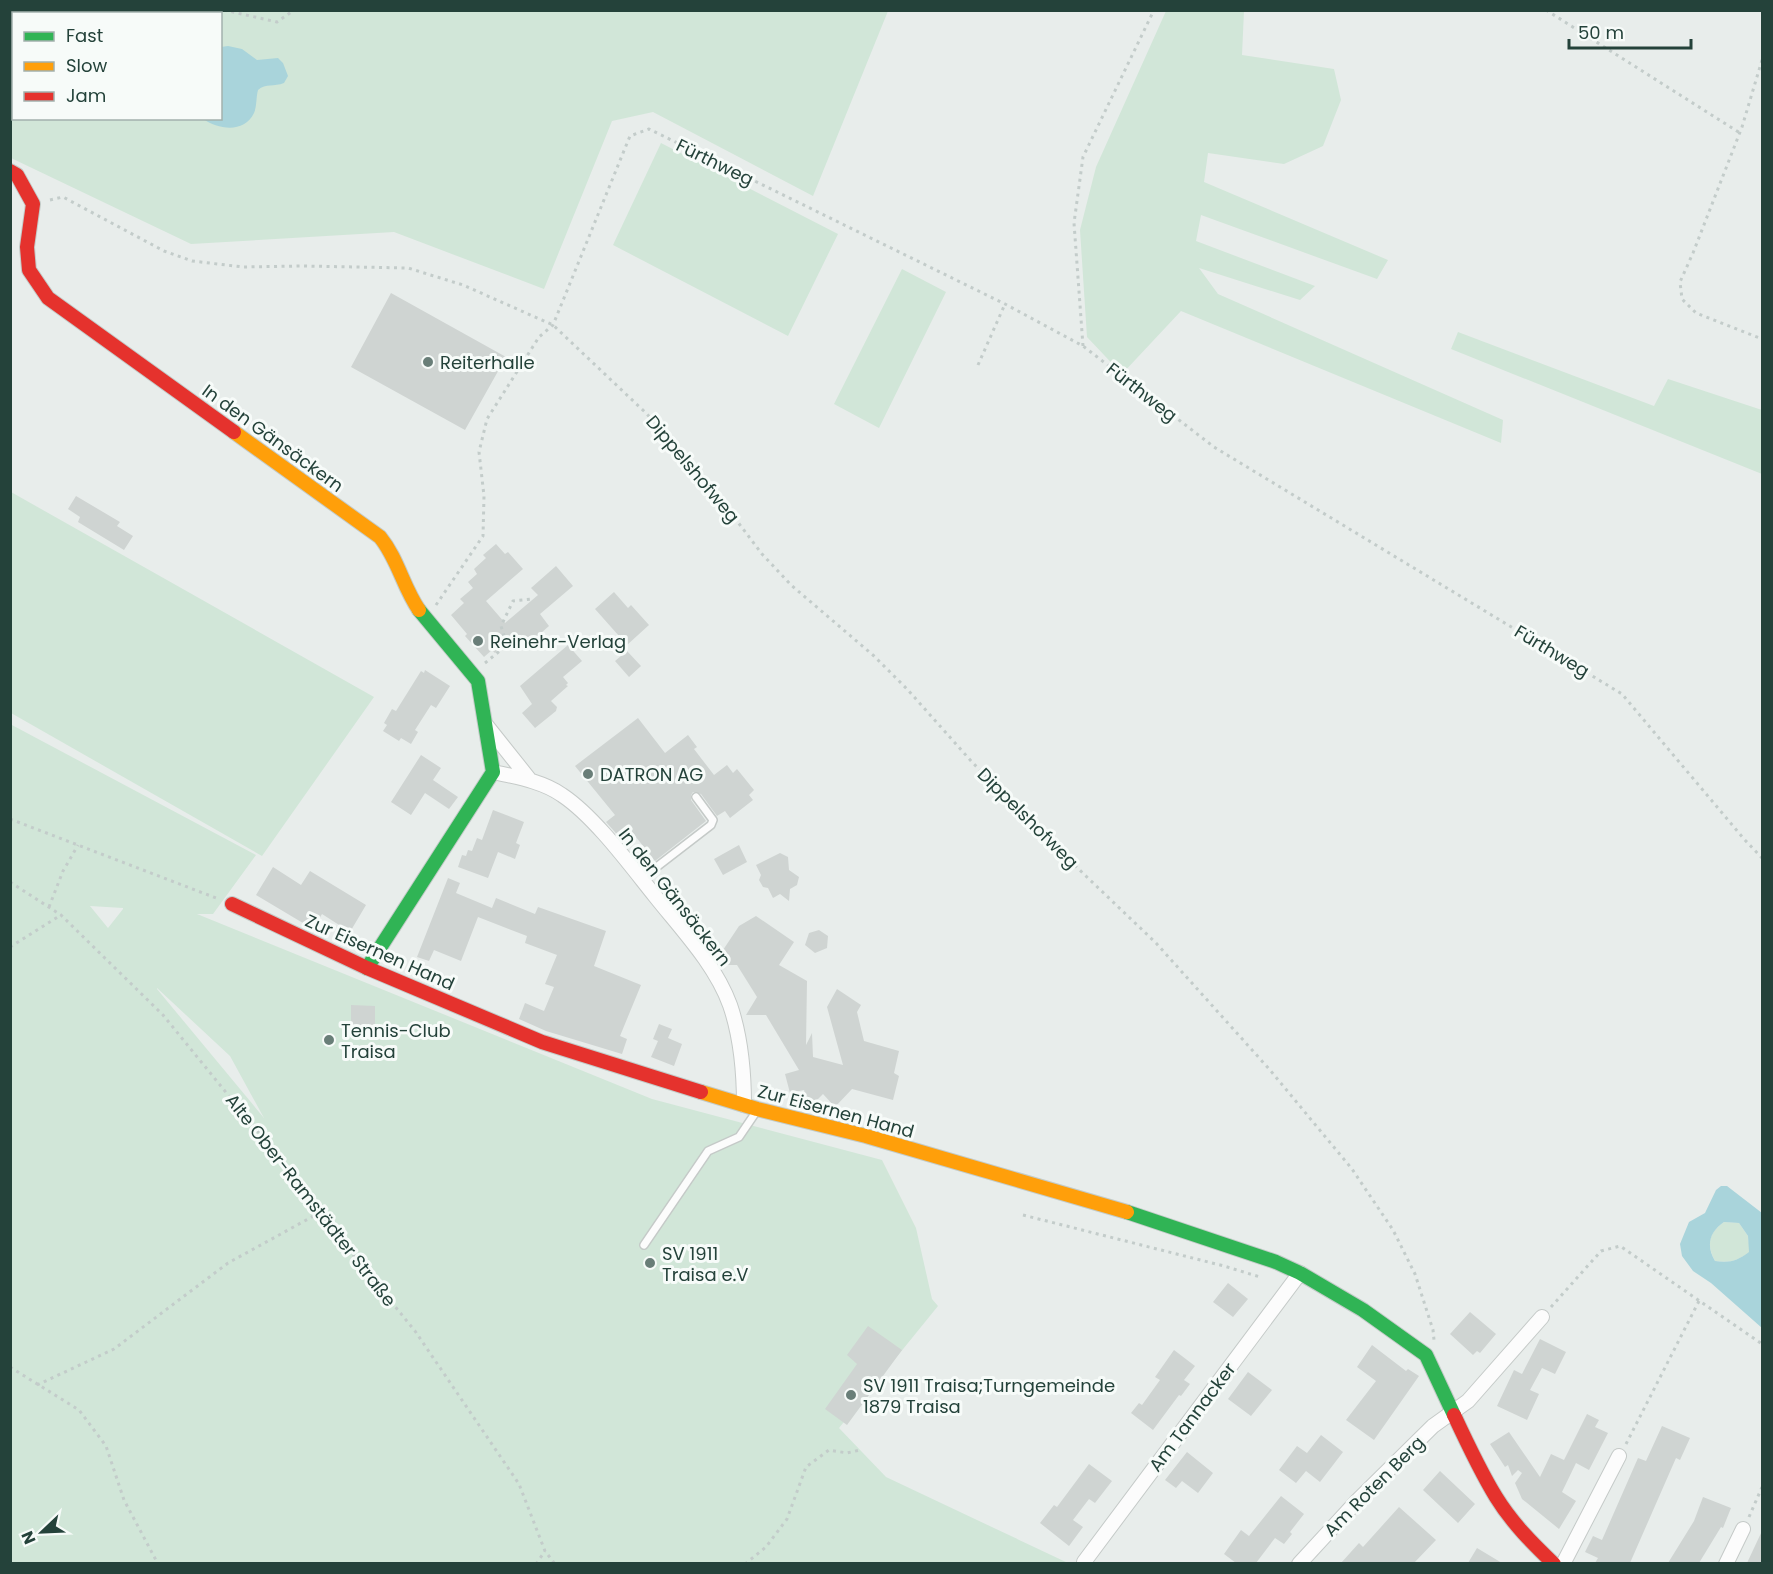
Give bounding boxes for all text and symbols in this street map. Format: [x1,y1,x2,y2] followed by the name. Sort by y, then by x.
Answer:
[12,12,222,120] legend
[1569,12,1690,50] scale bar
[1578,20,1624,45] text: 50 m
[66,23,103,48] text: Fast
[66,53,108,78] text: Slow
[66,83,106,108] text: Jam
[672,132,758,192] street label: Fürthweg
[440,350,535,375] place label: Reiterhalle
[421,355,435,369] marker: Reiterhalle
[1101,356,1183,428] street label: Fürthweg
[197,378,349,498] street label: In den Gänsäckern
[641,410,745,528] street label: Dippelshofweg
[1510,619,1594,683] street label: Fürthweg
[490,629,626,654] place label: Reinehr-Verlag
[471,634,485,648] marker: Reinehr-Verlag
[600,762,703,787] place label: DATRON AG
[972,762,1084,874] street label: Dippelshofweg
[581,767,595,781] marker: DATRON AG
[613,823,737,971] street label: In den Gänsäckern
[301,908,459,996] street label: Zur Eisernen Hand
[341,1018,451,1064] place label: Tennis-Club Traisa
[322,1033,336,1047] marker: Tennis-Club Traisa
[755,1078,917,1144] street label: Zur Eisernen Hand
[220,1088,402,1312] street label: Alte Ober-Ramstädter Straße
[662,1241,749,1287] place label: SV 1911 Traisa e.V
[643,1256,657,1270] marker: SV 1911 Traisa e.V
[1143,1357,1241,1477] street label: Am Tannacker
[863,1373,1115,1419] place label: SV 1911 Traisa;Turngemeinde 1879 Traisa
[844,1388,858,1402] marker: SV 1911 Traisa;Turngemeinde 1879 Traisa
[1318,1430,1430,1542] street label: Am Roten Berg
[12,1502,72,1562] north arrow
[16,1528,42,1548] text: N

